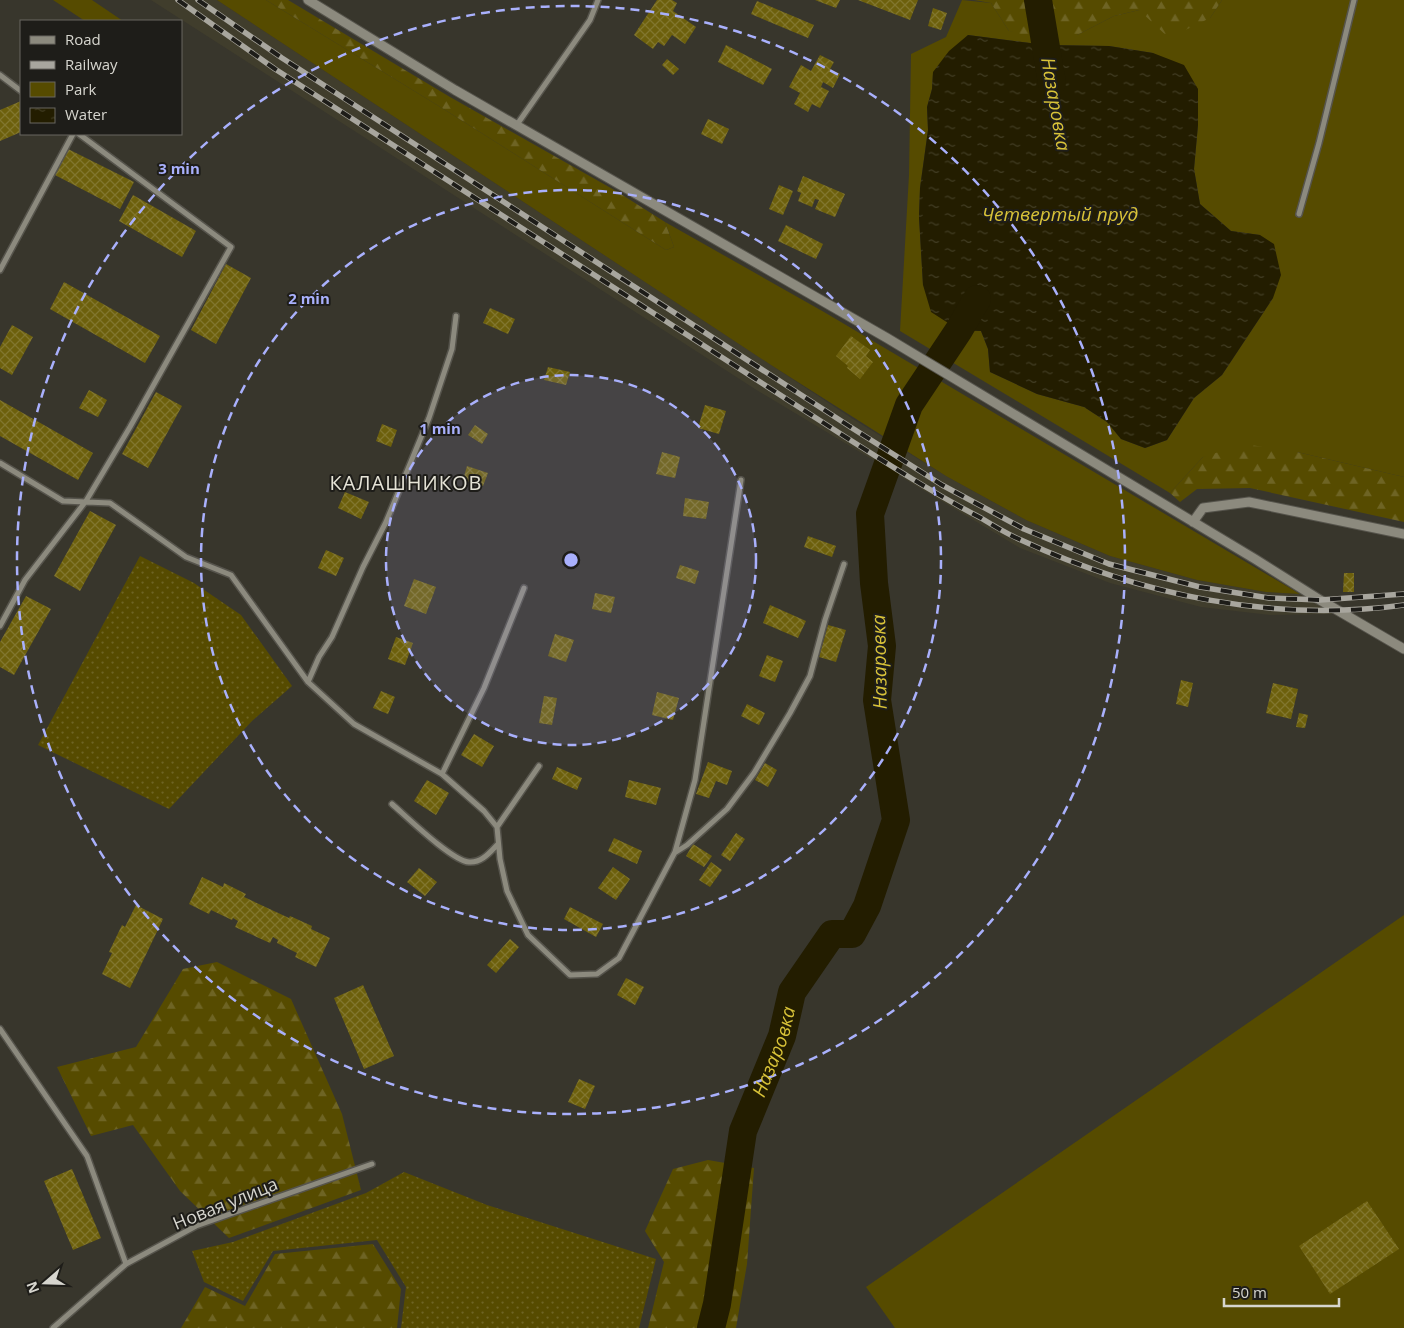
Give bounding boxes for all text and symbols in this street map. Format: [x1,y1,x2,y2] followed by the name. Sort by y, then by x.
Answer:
[20,20,182,135] legend
[65,29,101,49] text: Road
[65,54,118,74] text: Railway
[1035,55,1077,153] water label: Назаровка
[65,79,96,99] text: Park
[65,104,107,124] text: Water
[158,158,200,178] text: 3 min
[982,201,1138,227] water label: Четвертый пруд
[288,288,330,308] text: 2 min
[419,418,461,438] text: 1 min
[330,469,482,496] district label: КАЛАШНИКОВ
[562,551,580,569] centre of rings
[865,614,893,709] water label: Назаровка
[745,1004,801,1101] water label: Назаровка
[169,1171,281,1235] street label: Новая улица
[20,1258,70,1308] north arrow
[1224,1276,1339,1308] scale bar
[21,1279,43,1296] text: N
[1232,1282,1267,1302] text: 50 m

